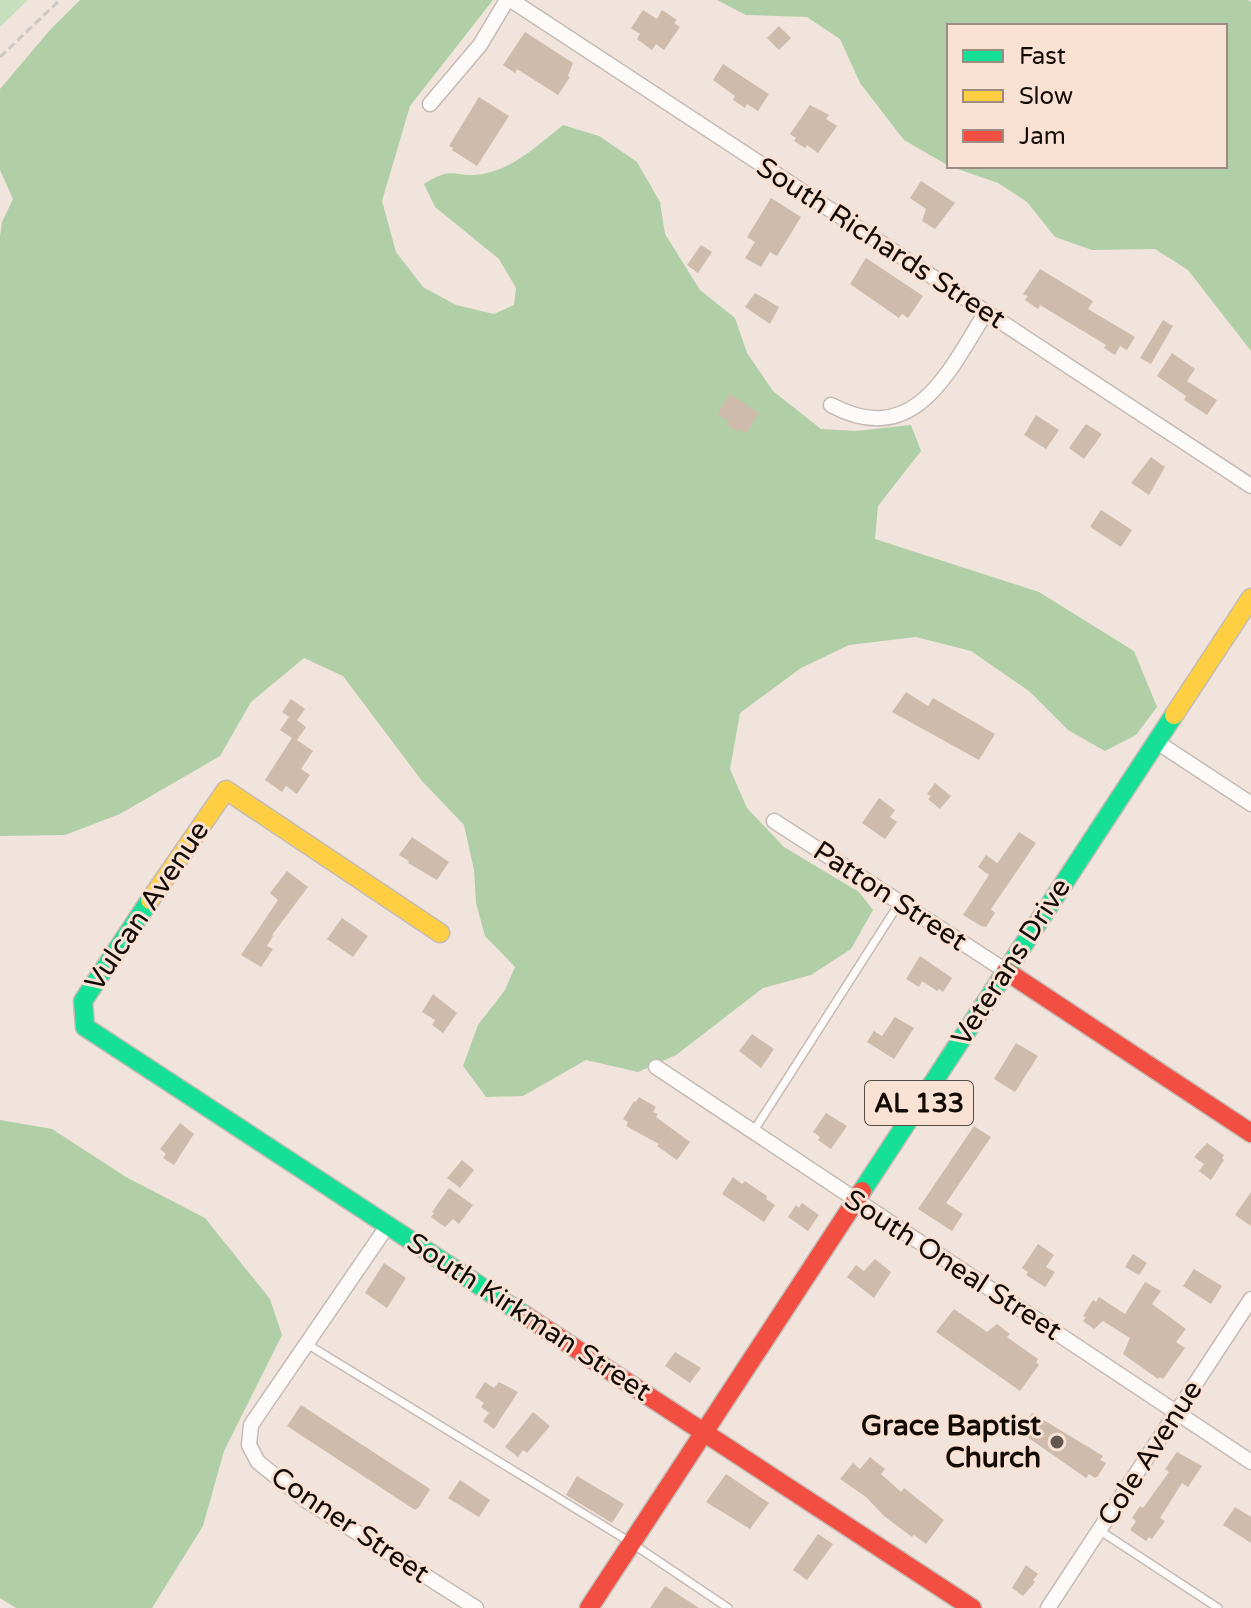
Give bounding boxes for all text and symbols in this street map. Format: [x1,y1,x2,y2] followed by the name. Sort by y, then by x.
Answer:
[947,24,1227,168] legend
[1019,42,1066,71] text: Fast
[1019,82,1073,111] text: Slow
[1019,122,1066,151] text: Jam
[750,150,1012,336] street label: South Richards Street
[78,815,216,997] street label: Vulcan Avenue
[807,834,973,958] street label: Patton Street
[944,872,1078,1052] street label: Veterans Drive
[865,1081,973,1125] road number: AL 133
[838,1182,1068,1348] street label: South Oneal Street
[401,1225,658,1409] street label: South Kirkman Street
[1090,1374,1210,1532] street label: Cole Avenue
[861,1409,1041,1475] place label: Grace Baptist Church
[1048,1433,1066,1451] marker: Grace Baptist Church
[264,1459,436,1591] street label: Conner Street

